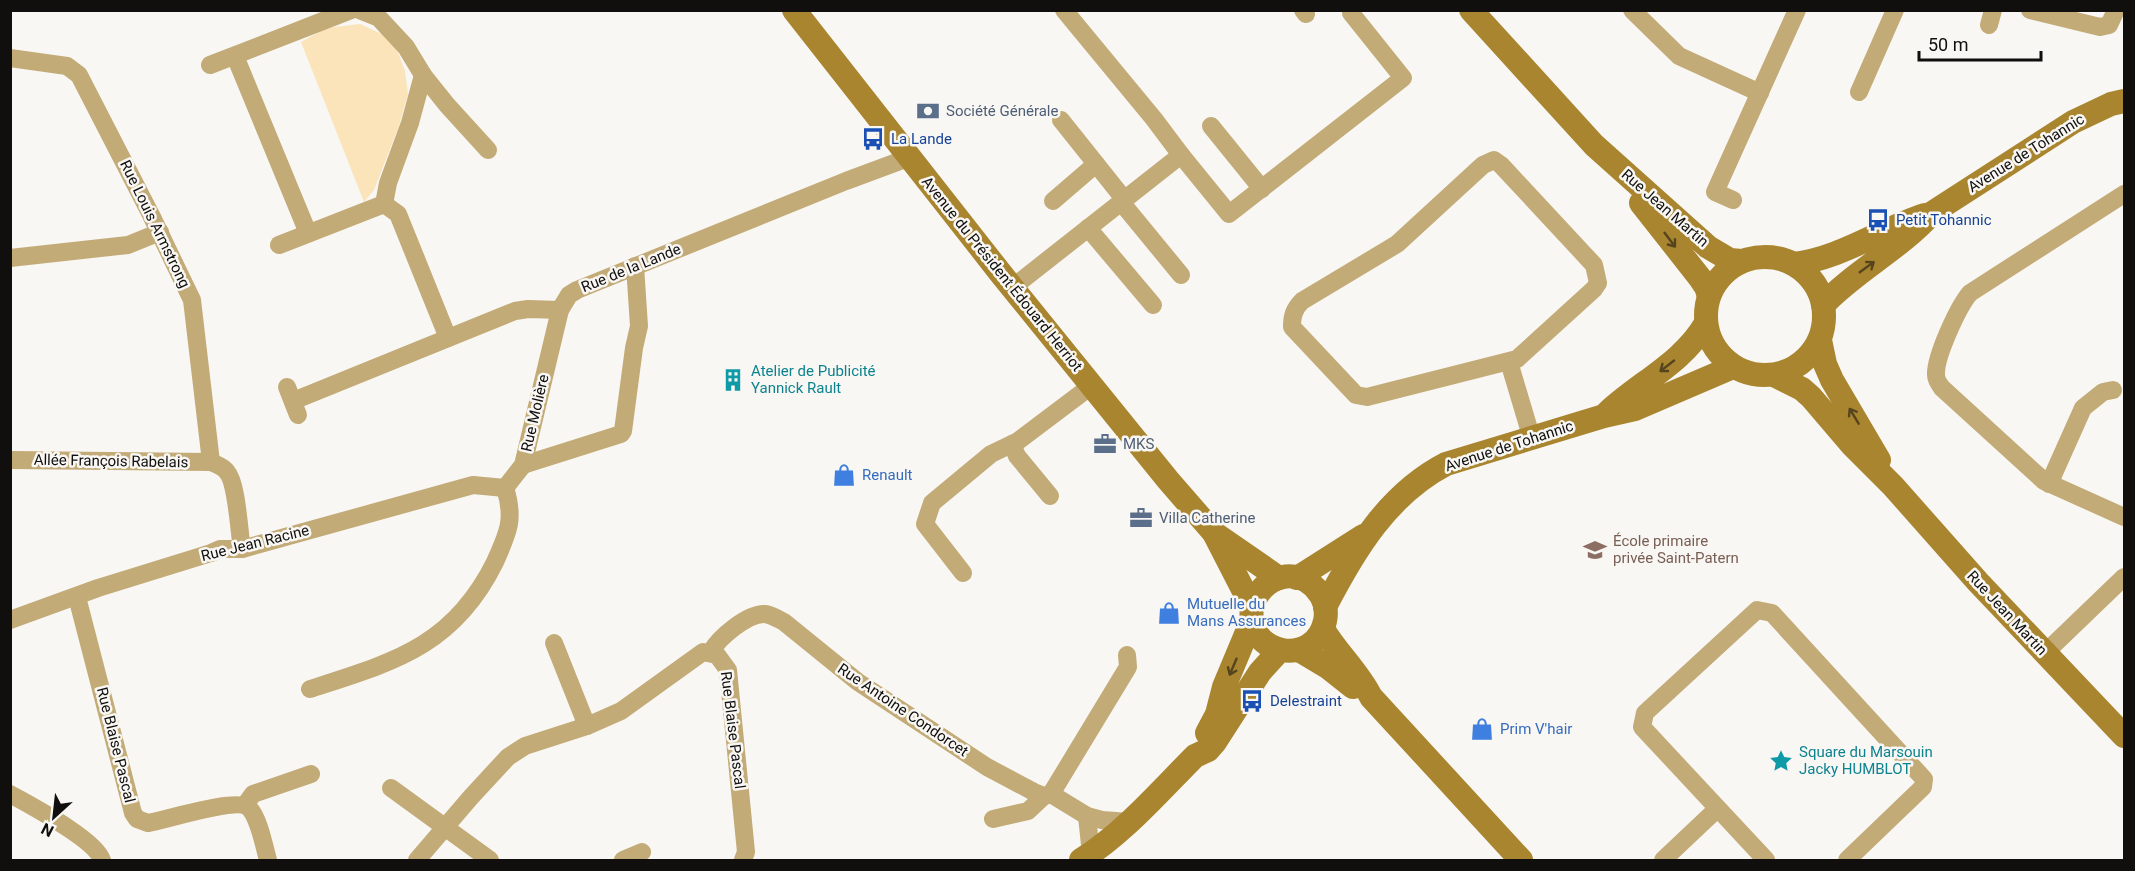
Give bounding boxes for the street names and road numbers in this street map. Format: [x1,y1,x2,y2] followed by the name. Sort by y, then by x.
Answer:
[1964,110,2088,196] street label: Avenue de Tohannic
[116,157,194,291] street label: Rue Louis Armstrong
[1618,165,1712,251] street label: Rue Jean Martin
[918,173,1086,375] street label: Avenue du Président Édouard Herriot
[579,240,683,296] street label: Rue de la Lande
[517,372,553,454] street label: Rue Molière
[1443,417,1576,475] street label: Avenue de Tohannic
[34,451,188,471] street label: Allée François Rabelais
[199,521,311,565] street label: Rue Jean Racine
[1963,567,2051,659] street label: Rue Jean Martin
[834,660,972,760] street label: Rue Antoine Condorcet
[717,670,749,790] street label: Rue Blaise Pascal
[93,685,139,805] street label: Rue Blaise Pascal

